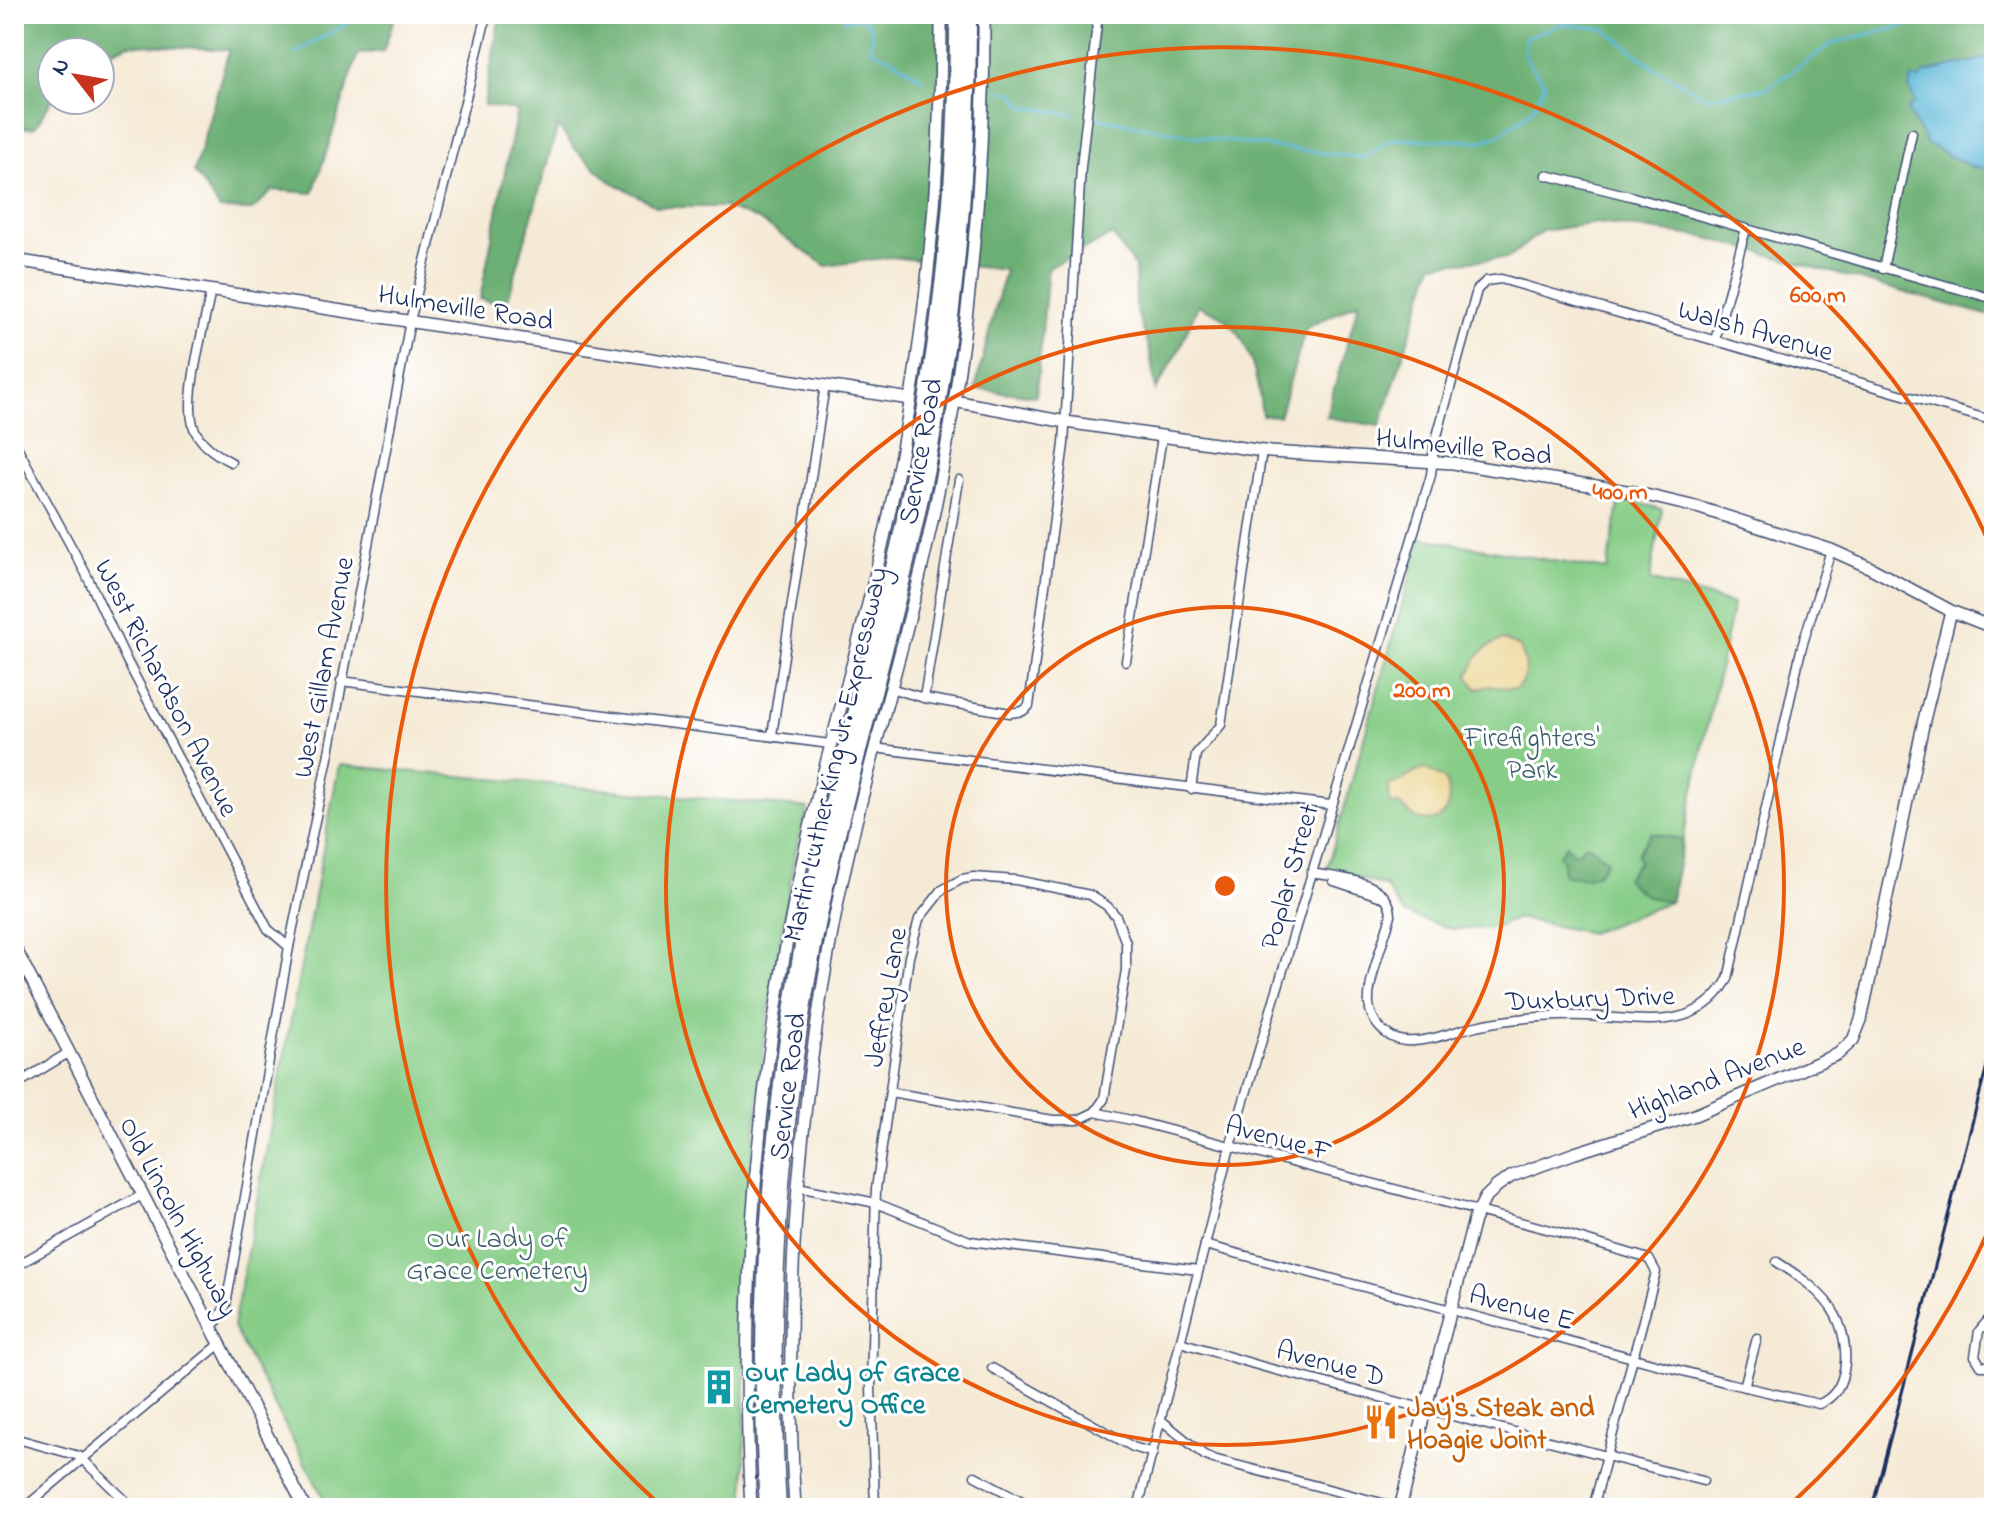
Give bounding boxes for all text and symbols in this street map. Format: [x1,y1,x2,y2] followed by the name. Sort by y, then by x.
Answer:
[36,36,116,116] north arrow
[44,53,79,82] text: N
[375,275,556,344] street label: Hulmeville Road
[1790,279,1846,314] text: 600 m
[1673,291,1838,374] street label: Walsh Avenue
[889,375,956,528] street label: Service Road
[1374,419,1554,478] street label: Hulmeville Road
[1592,476,1648,511] text: 400 m
[82,553,248,825] street label: West Richardson Avenue
[284,553,367,782] street label: West Gillam Avenue
[774,563,901,946] street label: Martin Luther King Jr. Expressway
[1392,674,1451,709] text: 200 m
[1463,719,1600,792] park label: Firefighters' Park
[1251,799,1332,954] street label: Poplar Street
[1211,872,1239,900] centre of rings
[855,924,920,1071] street label: Jeffrey Lane
[1504,977,1676,1024] street label: Duxbury Drive
[760,1010,819,1162] street label: Service Road
[1623,1028,1812,1133] street label: Highland Avenue
[1220,1106,1336,1174] street label: Avenue F
[107,1110,247,1325] street label: Old Lincoln Highway
[406,1220,588,1293] park label: Our Lady of Grace Cemetery
[1464,1276,1578,1343] street label: Avenue E
[1271,1331,1389,1400] street label: Avenue D
[745,1354,961,1427] place label: Our Lady of Grace Cemetery Office
[700,1368,738,1406] building icon: Our Lady of Grace Cemetery Office
[1407,1389,1595,1463] place label: Jay's Steak and Hoagie Joint
[1362,1403,1400,1441] restaurant icon: Jay's Steak and Hoagie Joint

